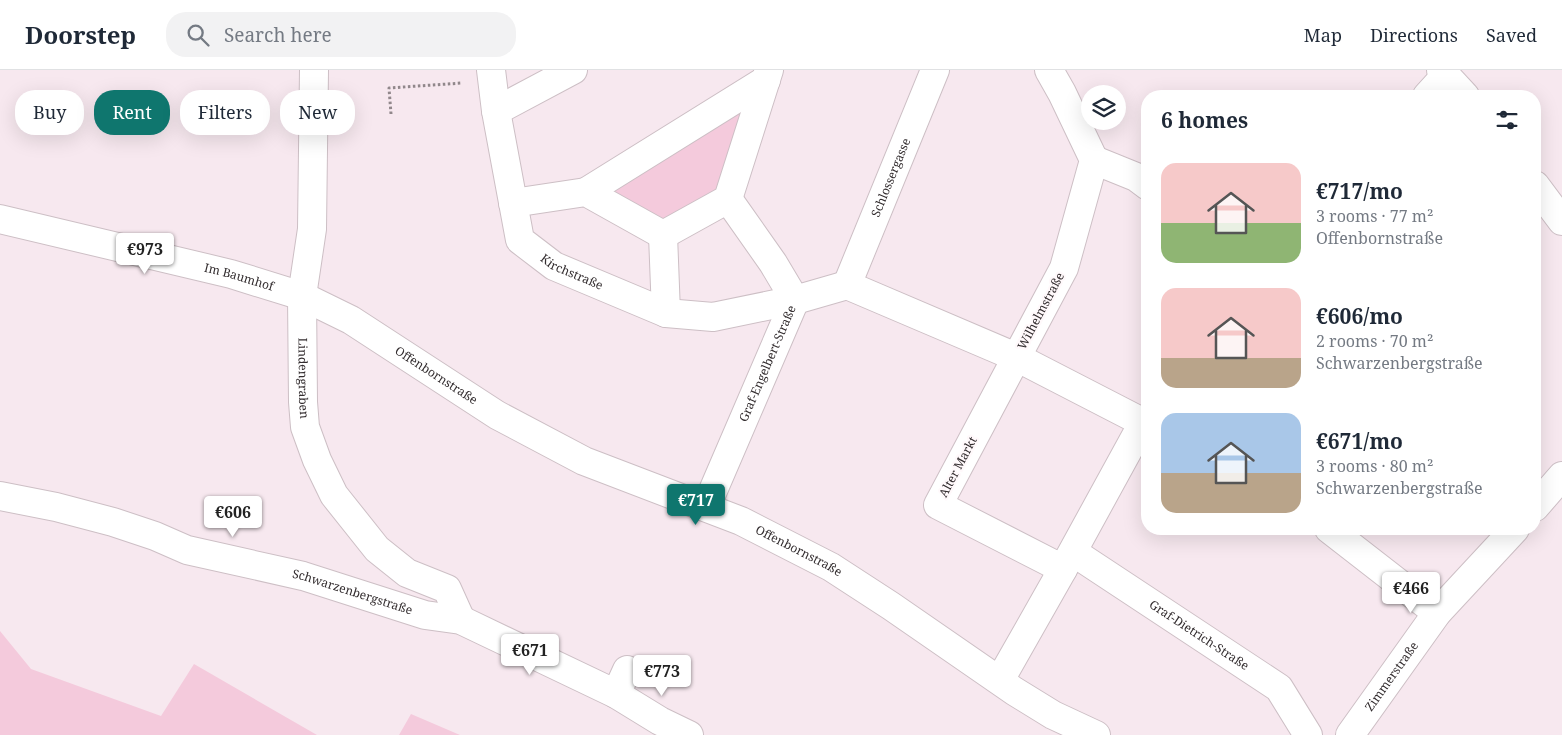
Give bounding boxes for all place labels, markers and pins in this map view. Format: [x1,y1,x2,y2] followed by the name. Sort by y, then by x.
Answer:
[115,232,175,275] pin: €973
[666,484,726,526] pin: €717
[203,496,263,538] pin: €606
[1381,572,1441,614] pin: €466
[500,634,560,676] pin: €671
[632,654,692,697] pin: €773

